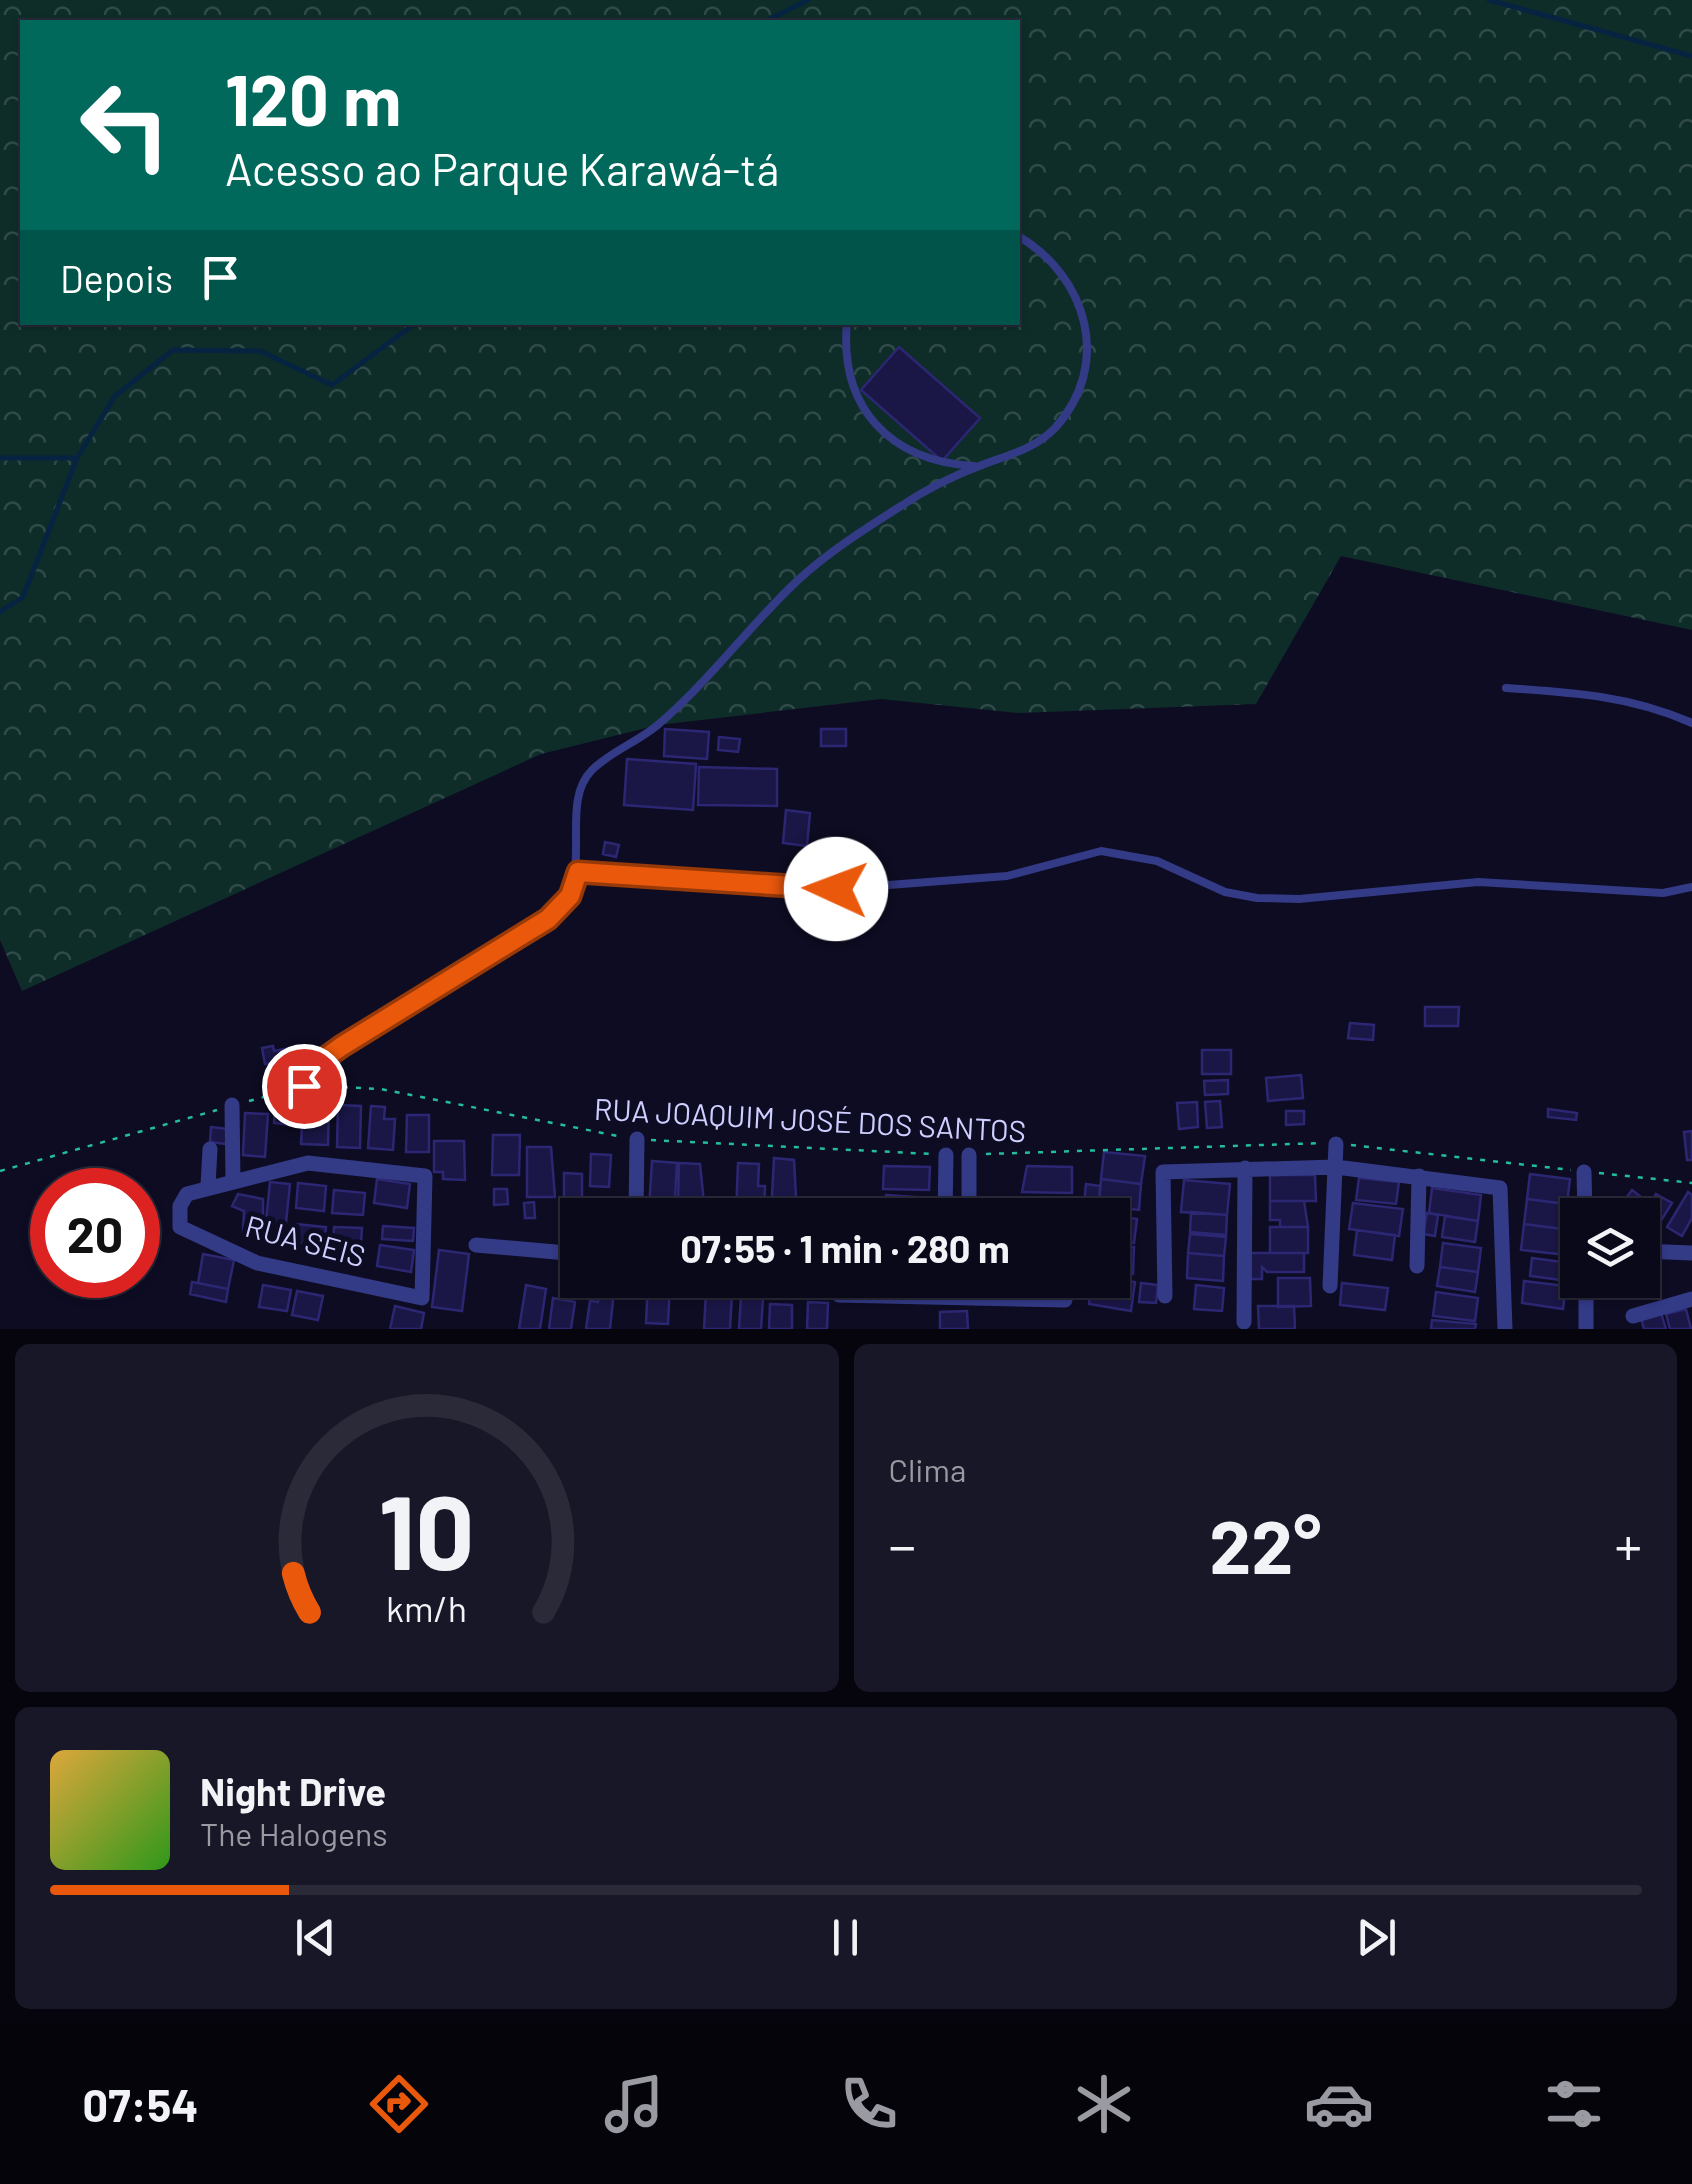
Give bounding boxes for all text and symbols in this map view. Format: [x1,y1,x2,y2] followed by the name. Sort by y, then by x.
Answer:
[225,56,401,140] text: 120 m
[60,60,190,190] icon: left
[225,141,779,195] text: Acesso ao Parque Karawá-tá
[193,250,248,305] icon: arrive
[60,255,173,301] text: Depois
[784,837,888,941] position arrow
[262,1044,347,1129] pin
[277,1059,332,1114] icon: arrive
[593,1090,1027,1148] street label: RUA JOAQUIM JOSÉ DOS SANTOS
[30,1168,160,1298] speed limit sign: 20
[1560,1198,1660,1298] map controls
[1560,1198,1660,1298] button: layers
[242,1207,369,1273] street label: RUA SEIS
[680,1225,1010,1271] text: 07:55 · 1 min · 280 m
[889,1450,966,1488] text: Clima
[379,1466,475,1591] text: 10
[1209,1499,1321,1589] text: 22°
[889,1511,916,1577] text: −
[1614,1511,1642,1577] text: +
[386,1586,467,1629] text: km/h
[200,1768,386,1814] text: Night Drive
[200,1814,388,1852] text: The Halogens
[288,1910,343,1965] icon: previous
[818,1910,873,1965] icon: pause
[1349,1910,1404,1965] icon: next
[364,2069,434,2139] icon: directions
[599,2069,669,2139] icon: music
[834,2069,904,2139] icon: phone
[1069,2069,1139,2139] icon: climate
[1304,2069,1374,2139] icon: car
[1539,2069,1609,2139] icon: filters
[83,2077,198,2131] text: 07:54

